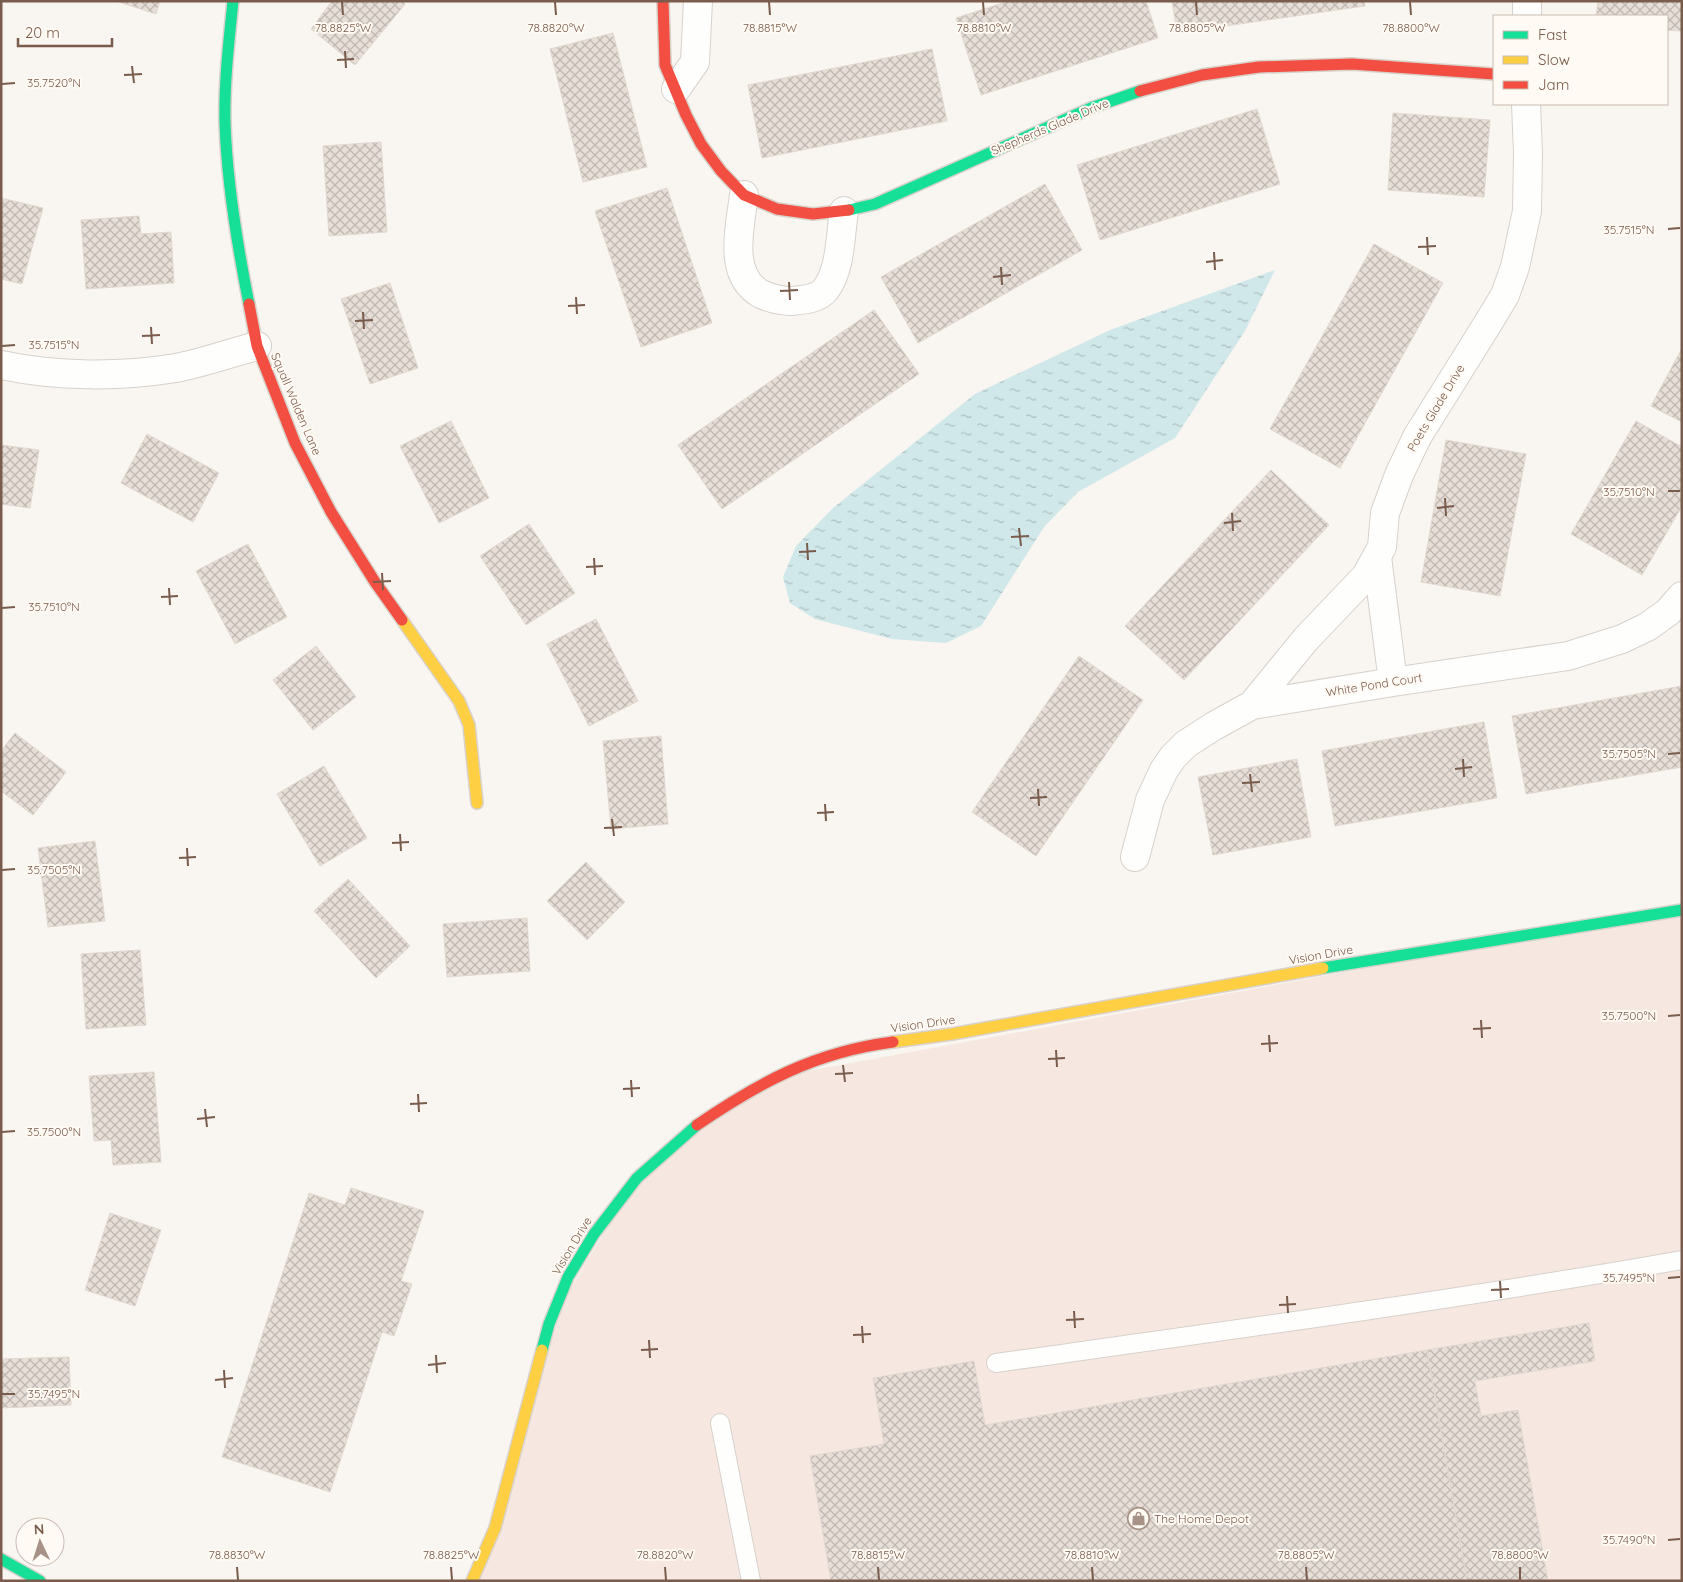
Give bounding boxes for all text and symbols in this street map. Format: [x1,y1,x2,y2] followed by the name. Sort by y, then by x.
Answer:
[18,15,111,47] scale bar
[1493,15,1668,105] legend
[315,20,372,35] text: 78.8825°W
[527,20,585,35] text: 78.8820°W
[743,20,798,35] text: 78.8815°W
[957,20,1012,35] text: 78.8810°W
[1168,20,1226,35] text: 78.8805°W
[1382,20,1440,35] text: 78.8800°W
[25,23,60,42] text: 20 m
[1538,25,1567,44] text: Fast
[1538,50,1570,69] text: Slow
[27,75,81,90] text: 35.7520°N
[1538,75,1569,94] text: Jam
[989,95,1111,158] street label: Shepherds Glade Drive
[1603,222,1655,237] text: 35.7515°N
[28,337,80,352] text: 35.7515°N
[268,350,325,458] street label: Squall Walden Lane
[1404,361,1468,454] street label: Poets Glade Drive
[1603,484,1655,499] text: 35.7510°N
[28,599,80,614] text: 35.7510°N
[1325,669,1423,700] street label: White Pond Court
[1602,746,1656,761] text: 35.7505°N
[27,862,81,877] text: 35.7505°N
[1288,941,1354,968] street label: Vision Drive
[1602,1008,1656,1023] text: 35.7500°N
[890,1012,956,1035] street label: Vision Drive
[27,1124,81,1139] text: 35.7500°N
[548,1214,595,1278] street label: Vision Drive
[1603,1270,1655,1285] text: 35.7495°N
[28,1386,80,1401] text: 35.7495°N
[1126,1507,1150,1531] shop icon: The Home Depot
[1154,1511,1249,1526] place label: The Home Depot
[15,1517,65,1567] north arrow
[33,1520,45,1538] text: N
[1602,1532,1656,1547] text: 35.7490°N
[209,1547,266,1562] text: 78.8830°W
[423,1547,480,1562] text: 78.8825°W
[636,1547,694,1562] text: 78.8820°W
[851,1547,906,1562] text: 78.8815°W
[1065,1547,1120,1562] text: 78.8810°W
[1277,1547,1335,1562] text: 78.8805°W
[1491,1547,1549,1562] text: 78.8800°W

